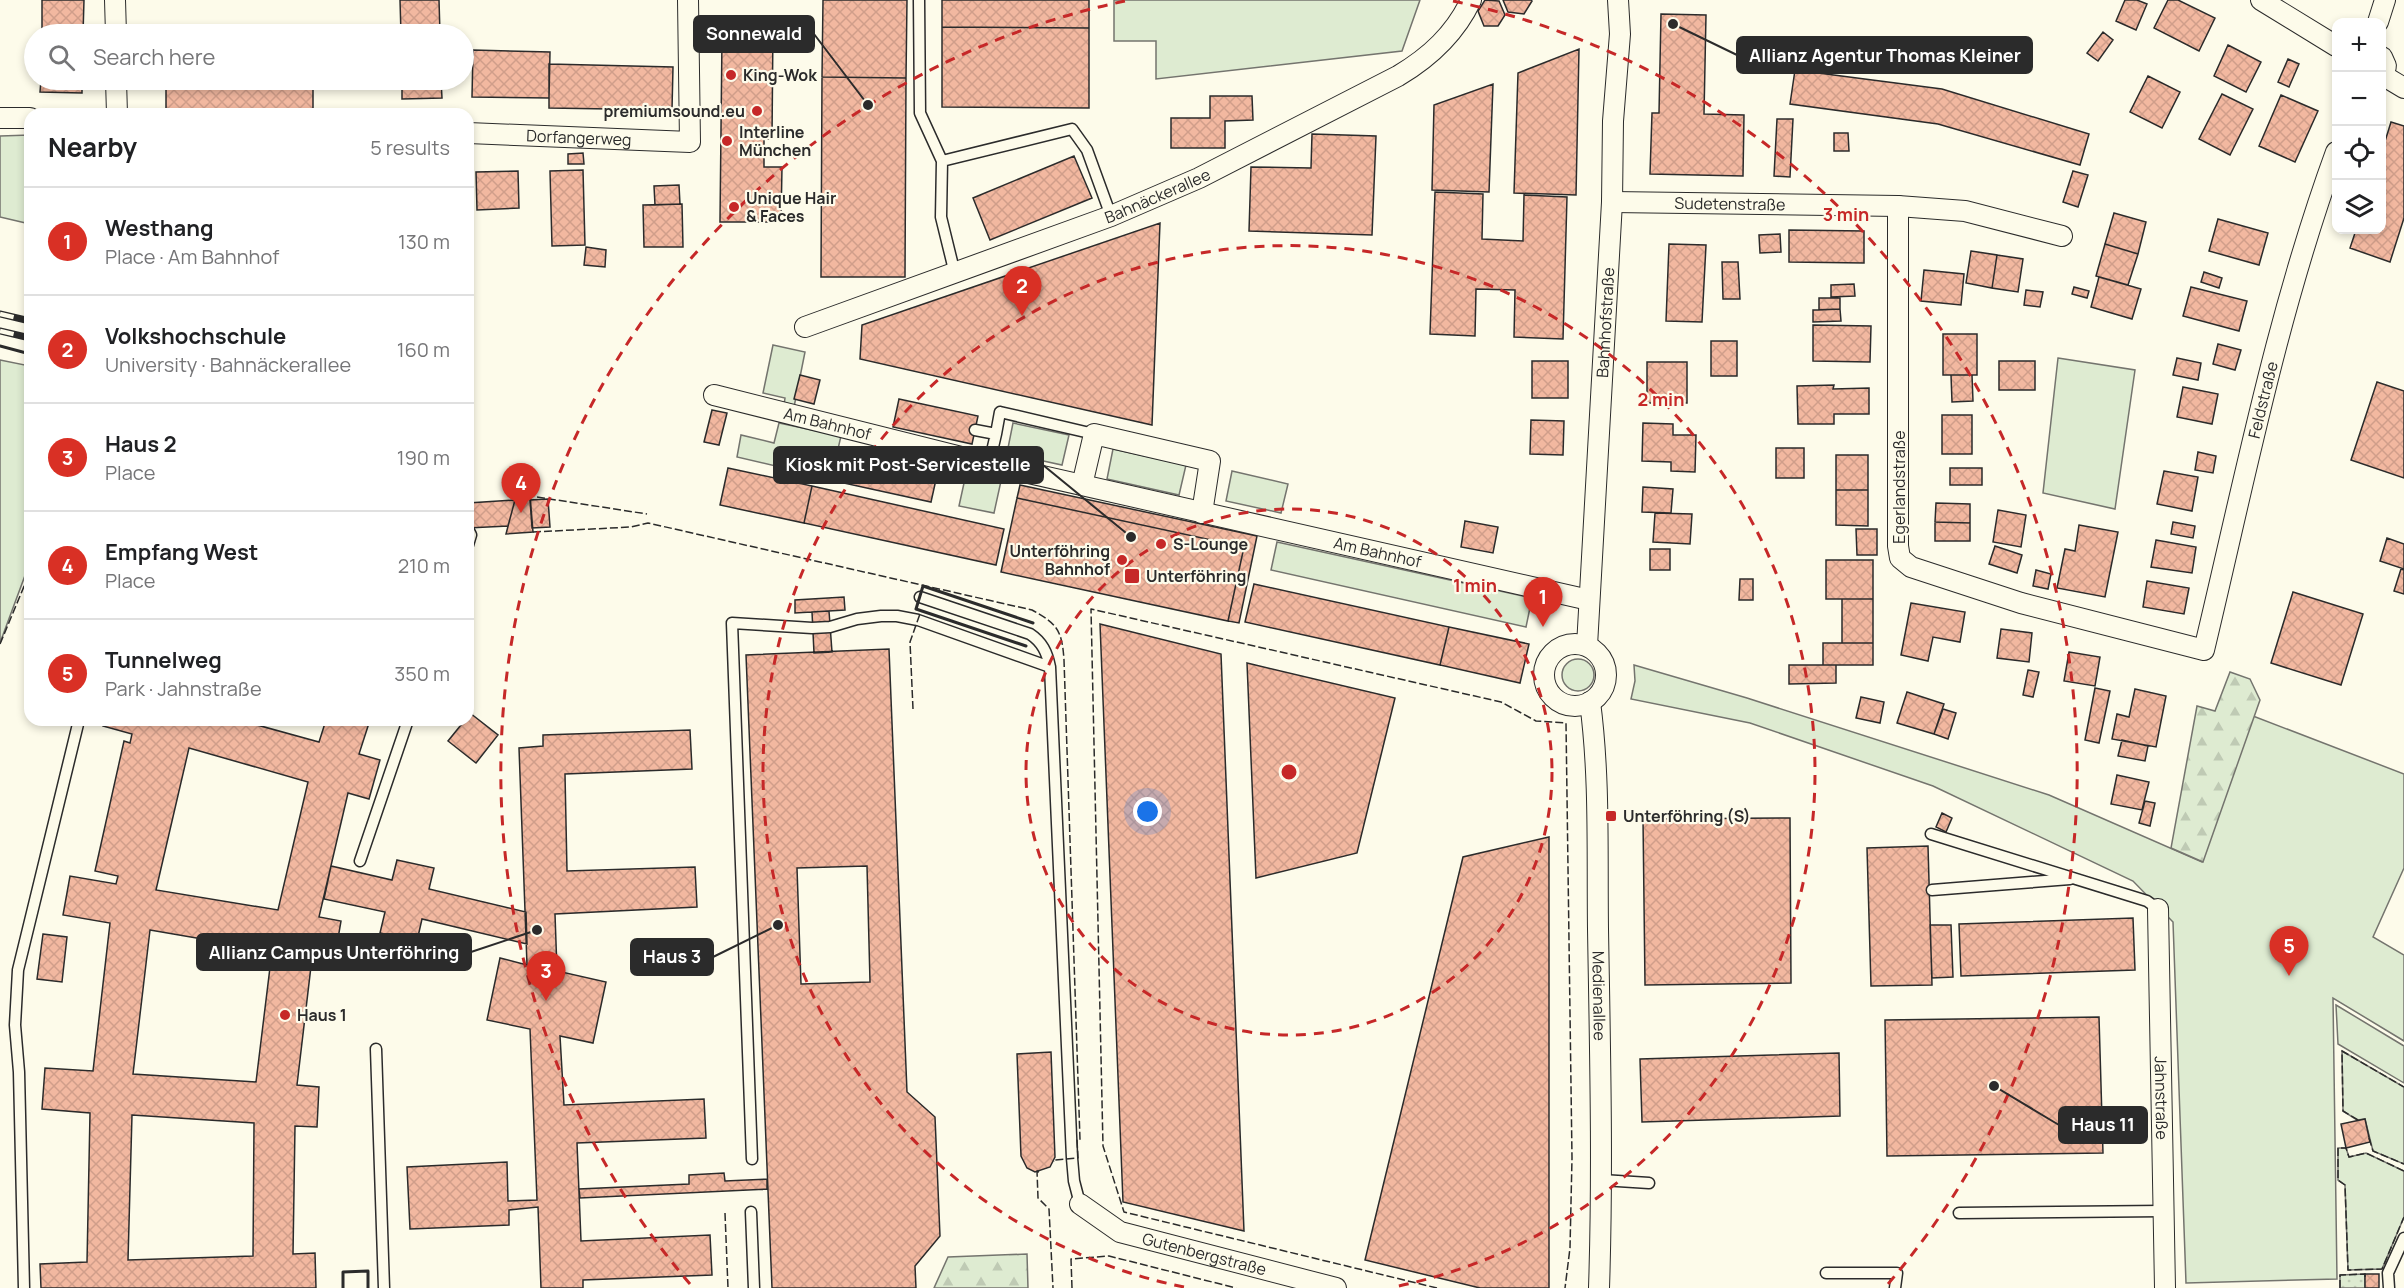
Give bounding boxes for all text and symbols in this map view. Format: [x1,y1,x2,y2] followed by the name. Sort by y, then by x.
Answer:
[694,16,814,52] callout: Sonnewald
[2332,18,2386,234] map controls
[2332,18,2386,72] button: +
[706,21,802,45] text: Sonnewald
[24,24,474,90] search box
[1737,37,2032,73] callout: Allianz Agentur Thomas Kleiner
[45,41,78,74] icon: search
[93,42,215,72] text: Search here
[1749,43,2021,67] text: Allianz Agentur Thomas Kleiner
[743,64,817,86] place label: King-Wok
[724,68,738,82] marker: King-Wok
[2332,72,2386,126] button: −
[603,100,745,122] place label: premiumsound.eu
[750,104,764,118] marker: premiumsound.eu
[739,121,811,161] place label: Interline München
[526,124,632,151] street label: Dorfangerweg
[2332,126,2386,180] button: locate
[48,129,137,165] text: Nearby
[370,134,450,161] text: 5 results
[720,134,734,148] marker: Interline München
[1102,163,1214,228] street label: Bahnäckerallee
[2332,180,2386,234] button: layers
[746,187,836,227] place label: Unique Hair & Faces
[1674,192,1786,215] street label: Sudetenstraße
[727,200,741,214] marker: Unique Hair & Faces
[1823,202,1869,226] text: 3 min
[105,213,214,243] text: Westhang
[63,228,72,255] text: 1
[398,228,450,255] text: 130 m
[105,243,279,270] text: Place · Am Bahnhof
[1002,266,1042,316] pin: 2
[1591,267,1619,378] street label: Bahnhofstraße
[105,321,286,351] text: Volkshochschule
[62,336,73,363] text: 2
[397,336,450,363] text: 160 m
[105,351,351,378] text: University · Bahnäckerallee
[2243,359,2283,441] street label: Feldstraße
[1638,387,1684,411] text: 2 min
[781,402,874,445] street label: Am Bahnhof
[105,429,177,459] text: Haus 2
[1888,430,1910,544] street label: Egerlandstraße
[62,444,73,471] text: 3
[397,444,450,471] text: 190 m
[774,447,1043,483] callout: Kiosk mit Post-Servicestelle
[785,452,1031,476] text: Kiosk mit Post-Servicestelle
[105,459,155,486] text: Place
[502,464,540,513] pin: 4
[1332,531,1424,573] street label: Am Bahnhof
[1173,533,1249,555] place label: S-Lounge
[105,537,258,567] text: Empfang West
[1154,537,1168,551] marker: S-Lounge
[1010,540,1110,580] place label: Unterföhring Bahnhof
[61,552,74,579] text: 4
[398,552,450,579] text: 210 m
[1115,553,1129,567] marker: Unterföhring Bahnhof
[1146,565,1246,587] place label: Unterföhring
[105,567,155,594] text: Place
[1123,567,1141,585] marker: Unterföhring
[1453,573,1497,597] text: 1 min
[1524,578,1562,627] pin: 1
[105,645,222,675] text: Tunnelweg
[62,660,73,687] text: 5
[394,660,450,687] text: 350 m
[105,675,262,702] text: Park · Jahnstraße
[1279,762,1299,782] centre of rings
[1133,797,1162,826] your location
[1623,805,1751,827] place label: Unterföhring (S)
[1604,809,1618,823] marker: Unterföhring (S)
[2270,926,2308,976] pin: 5
[197,934,471,970] callout: Allianz Campus Unterföhring
[631,939,713,975] callout: Haus 3
[209,940,459,964] text: Allianz Campus Unterföhring
[643,944,701,968] text: Haus 3
[1587,951,1611,1041] street label: Medienallee
[526,952,566,1001] pin: 3
[297,1004,347,1026] place label: Haus 1
[278,1008,292,1022] marker: Haus 1
[2150,1056,2173,1140] street label: Jahnstraße
[2059,1107,2147,1143] callout: Haus 11
[2071,1112,2135,1136] text: Haus 11
[1140,1227,1269,1281] street label: Gutenbergstraße

